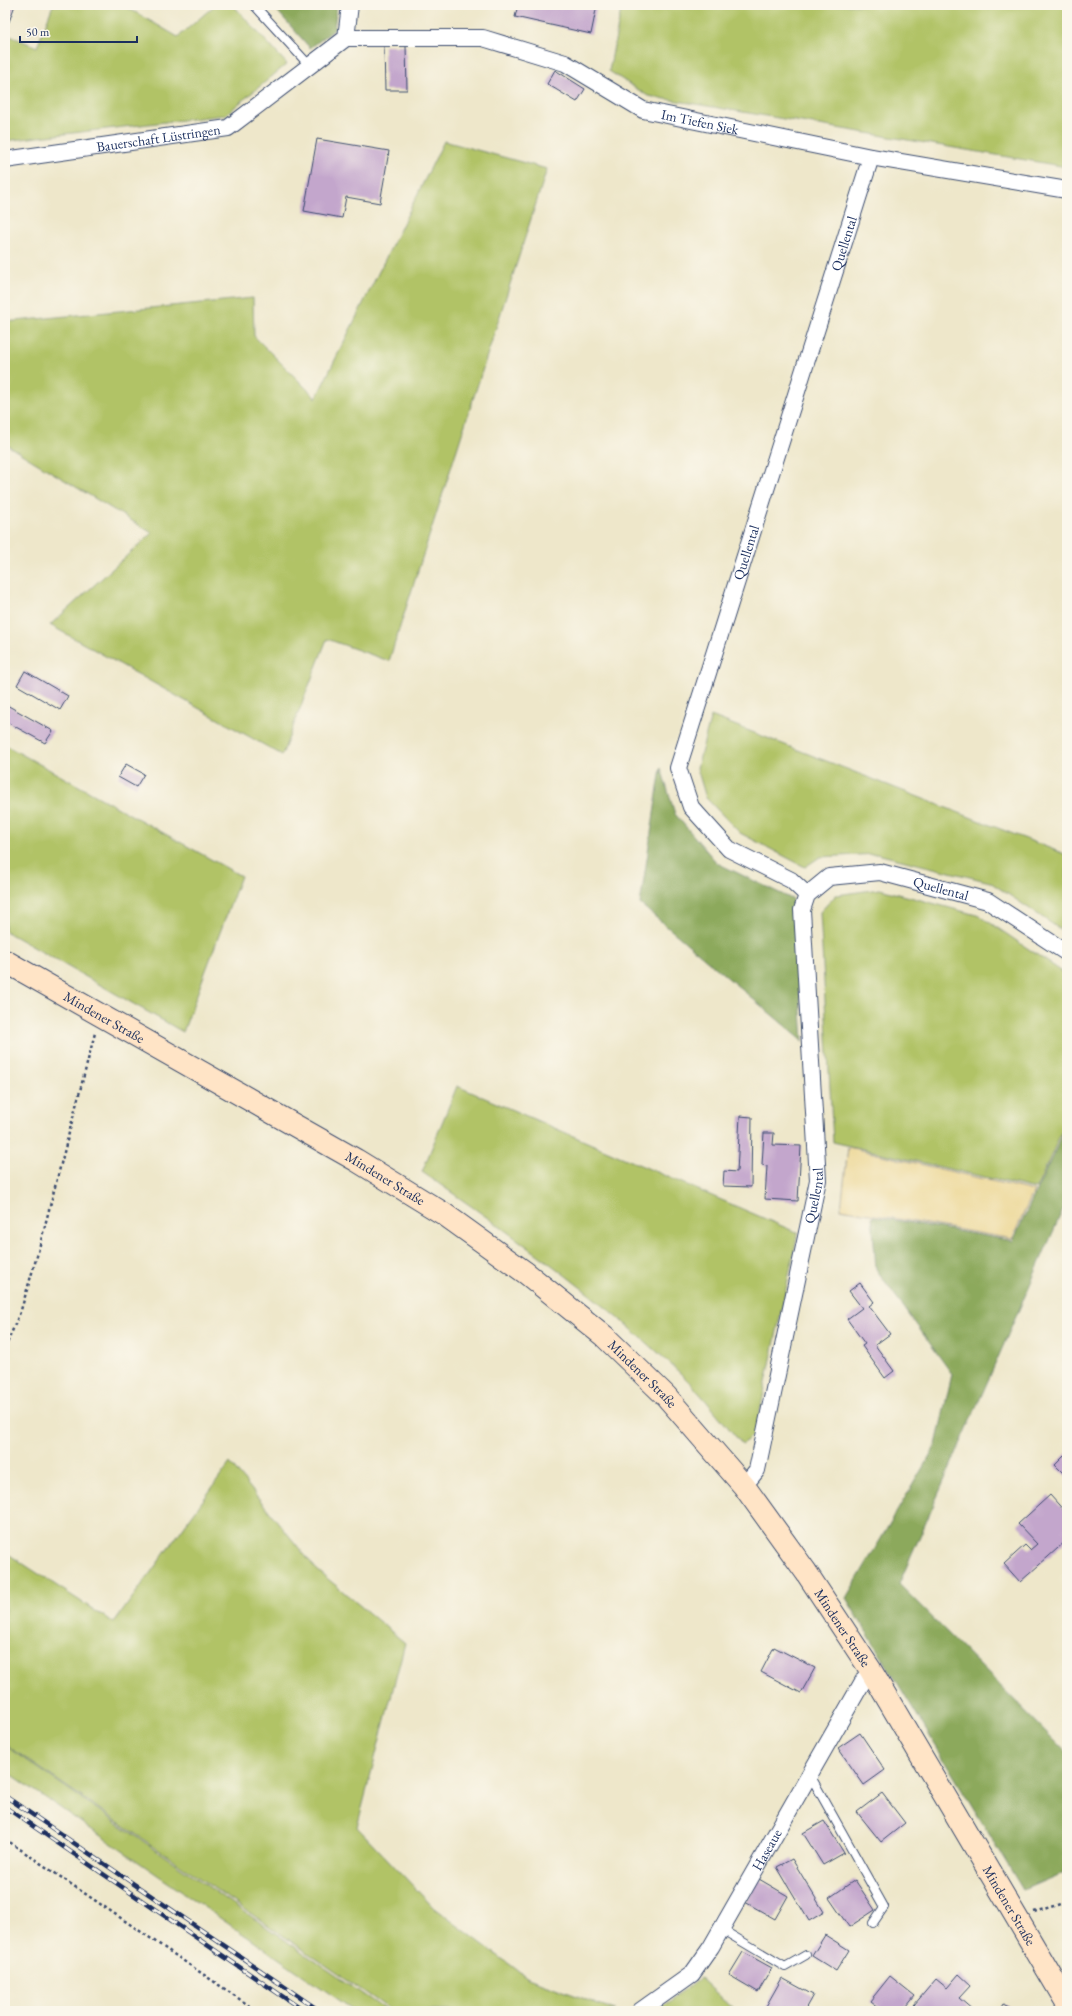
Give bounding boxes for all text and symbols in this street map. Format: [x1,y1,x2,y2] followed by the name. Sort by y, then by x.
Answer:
[20,18,137,44] scale bar
[26,24,50,40] text: 50 m
[660,105,741,139] street label: Im Tiefen Siek
[95,120,222,156] street label: Bauerschaft Lüstringen
[827,213,861,273] street label: Quellental
[729,522,763,582] street label: Quellental
[911,872,971,905] street label: Quellental
[61,987,148,1048] street label: Mindener Straße
[342,1147,429,1210] street label: Mindener Straße
[800,1167,827,1225] street label: Quellental
[604,1336,682,1412] street label: Mindener Straße
[810,1585,875,1671] street label: Mindener Straße
[748,1825,786,1874] street label: Haseaue
[979,1862,1040,1949] street label: Mindener Straße

